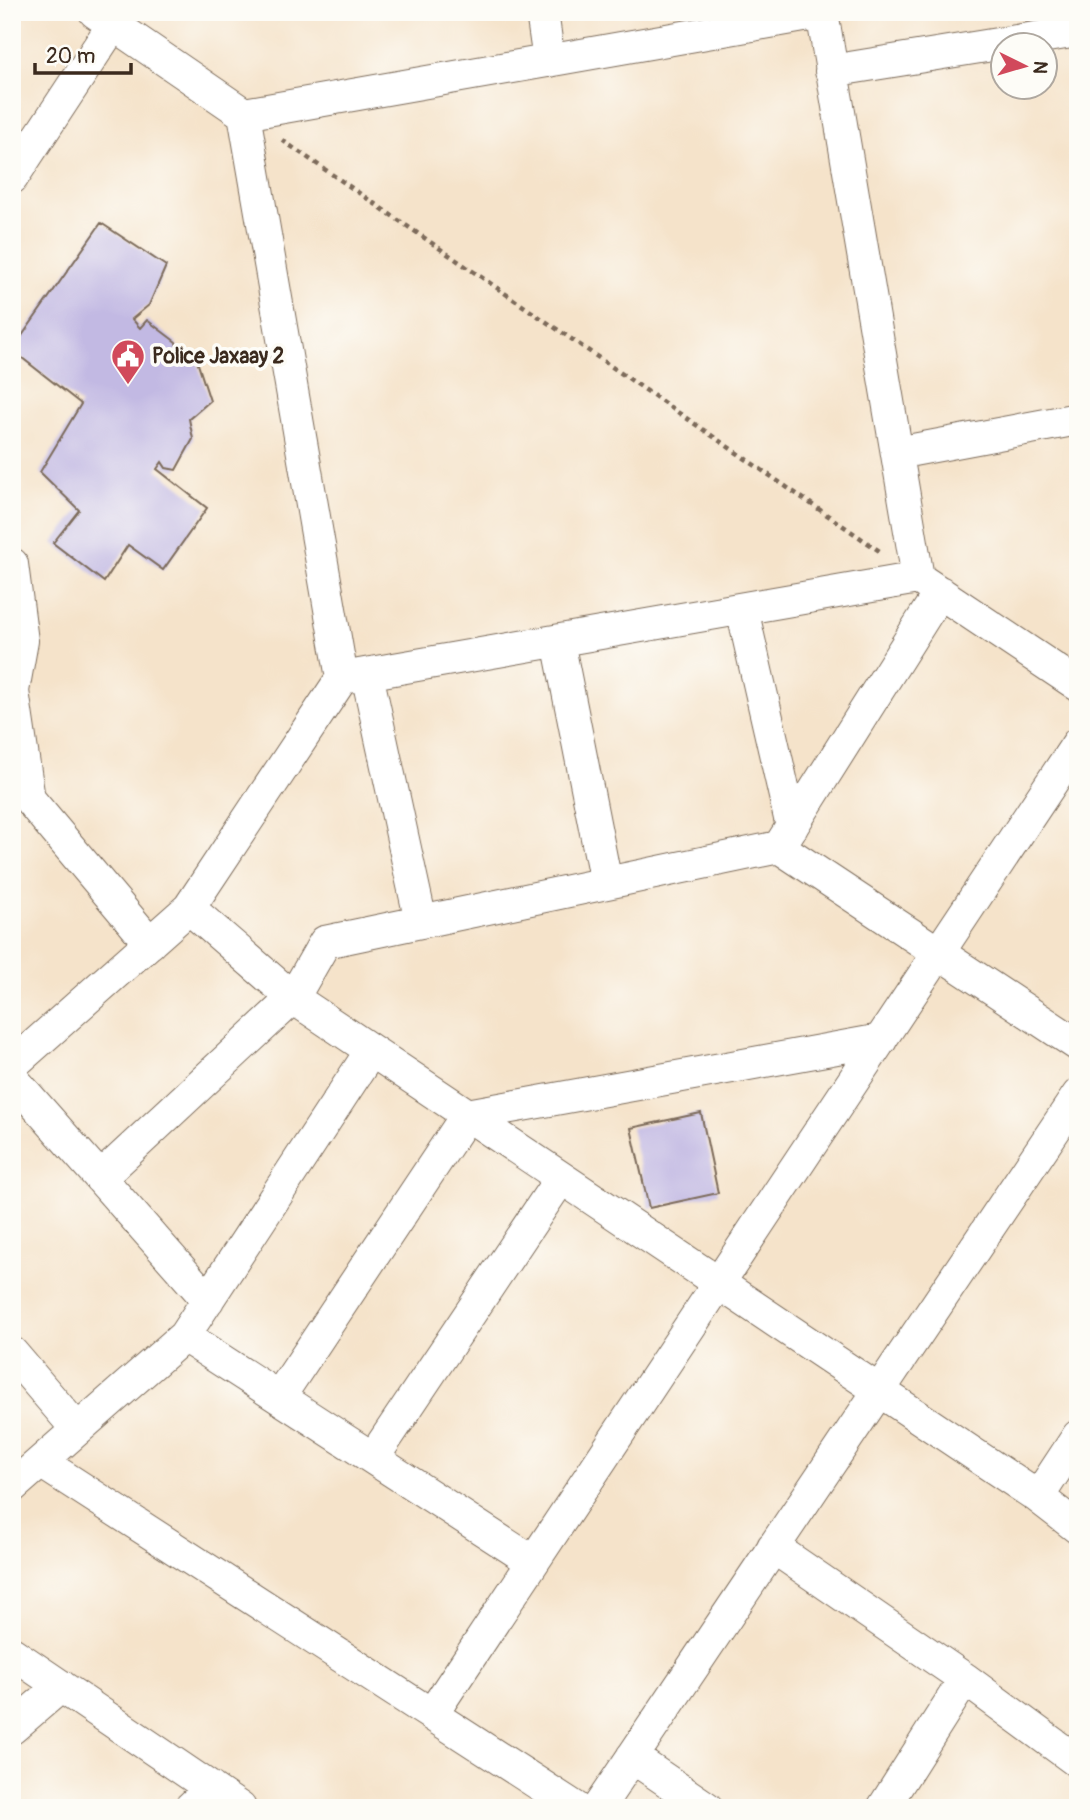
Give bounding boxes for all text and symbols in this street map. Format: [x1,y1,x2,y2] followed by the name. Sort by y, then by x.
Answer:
[35,32,131,76] scale bar
[988,32,1058,102] north arrow
[46,43,95,70] text: 20 m
[1027,60,1052,75] text: N
[109,337,147,386] public building icon: Police Jaxaay 2
[152,343,285,370] place label: Police Jaxaay 2

